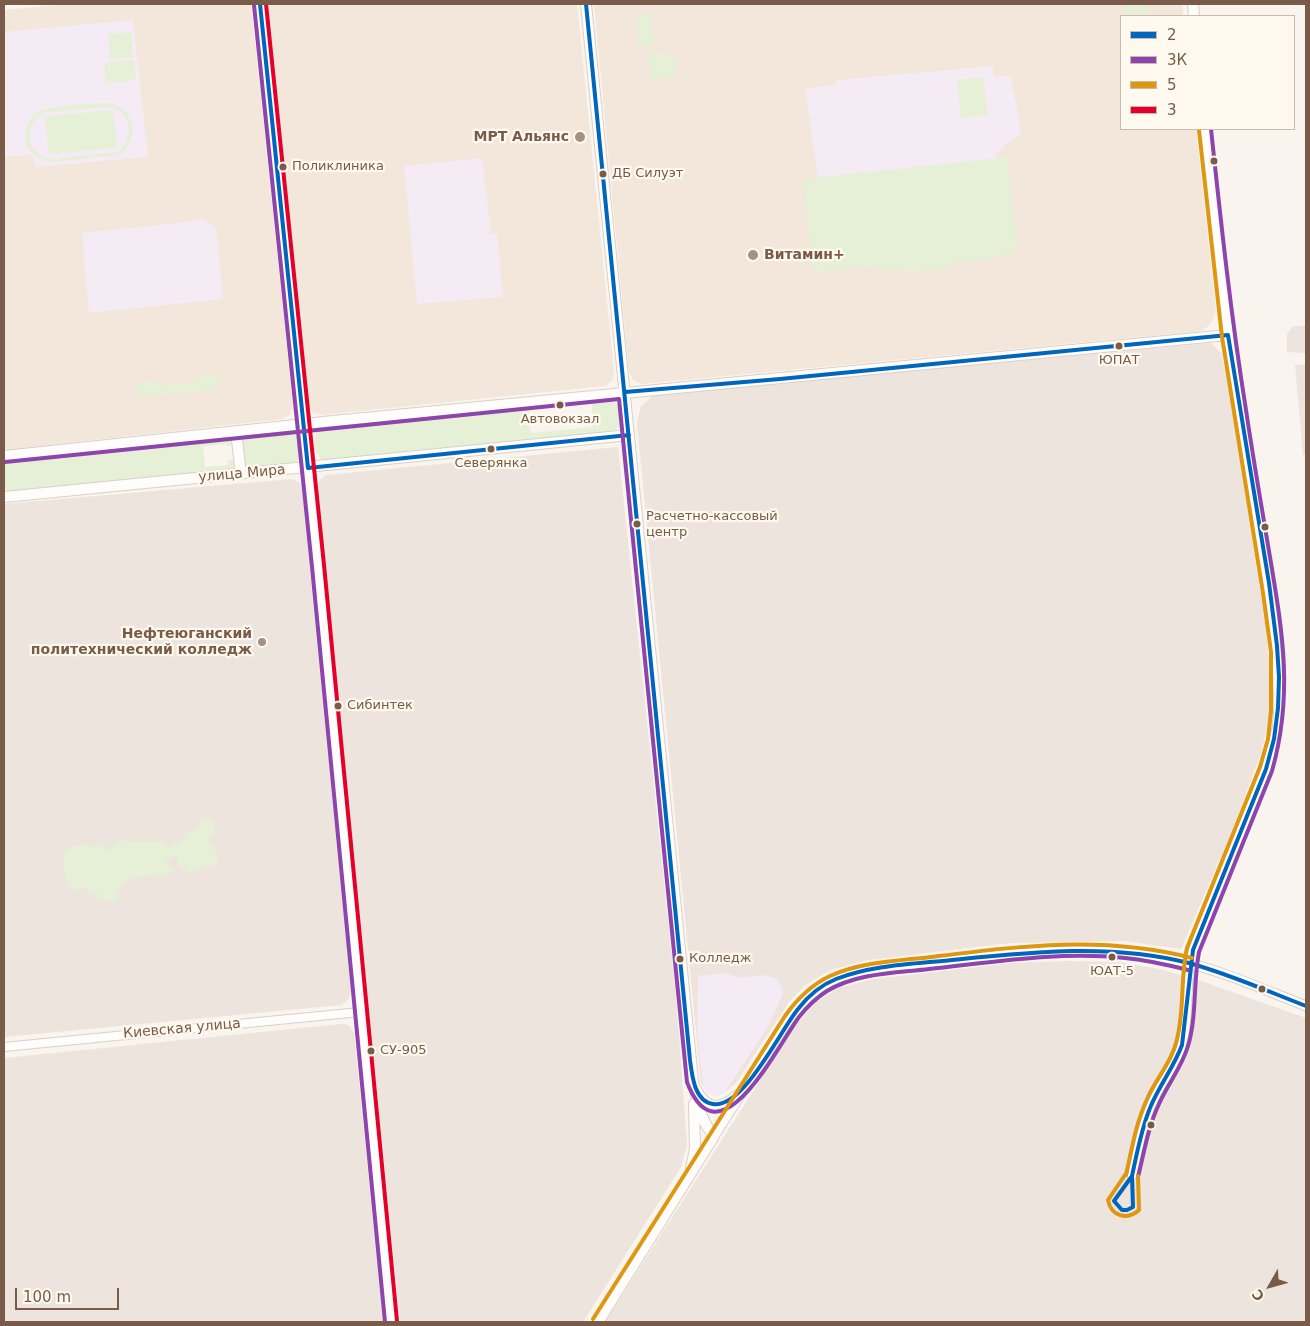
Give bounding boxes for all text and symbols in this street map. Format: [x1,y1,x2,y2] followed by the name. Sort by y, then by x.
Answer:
[1120,15,1295,130] legend
[1167,26,1177,44] text: 2
[1167,51,1187,69] text: 3К
[1167,76,1177,94] text: 5
[1167,101,1177,119] text: 3
[473,129,569,145] place label: МРТ Альянс
[573,130,587,144] marker: МРТ Альянс
[1209,156,1219,166] unlabelled marker
[292,159,384,175] place label: Поликлиника
[278,162,288,172] marker: Поликлиника
[612,166,683,182] place label: ДБ Силуэт
[598,169,608,179] marker: ДБ Силуэт
[764,247,845,263] place label: Витамин+
[746,248,760,262] marker: Витамин+
[1114,341,1124,351] marker: ЮПАТ
[1099,353,1139,369] place label: ЮПАТ
[555,400,565,410] marker: Автовокзал
[521,412,599,428] place label: Автовокзал
[486,444,496,454] marker: Северянка
[454,456,528,472] place label: Северянка
[198,462,286,486] street label: улица Мира
[646,509,778,540] place label: Расчетно-кассовый центр
[632,519,642,529] marker: Расчетно-кассовый центр
[1260,522,1270,532] unlabelled marker
[31,626,252,658] place label: Нефтеюганский политехнический колледж
[256,636,268,648] marker: Нефтеюганский политехнический колледж
[347,698,413,714] place label: Сибинтек
[333,701,343,711] marker: Сибинтек
[689,951,751,967] place label: Колледж
[1107,952,1117,962] marker: ЮАТ-5
[675,954,685,964] marker: Колледж
[1090,964,1134,980] place label: ЮАТ-5
[1257,984,1267,994] unlabelled marker
[123,1015,241,1043] street label: Киевская улица
[380,1043,427,1059] place label: СУ-905
[366,1046,376,1056] marker: СУ-905
[1146,1120,1156,1130] unlabelled marker
[1245,1261,1295,1311] north arrow
[18,1278,121,1310] scale bar
[1249,1286,1268,1304] text: С
[23,1288,71,1306] text: 100 m

